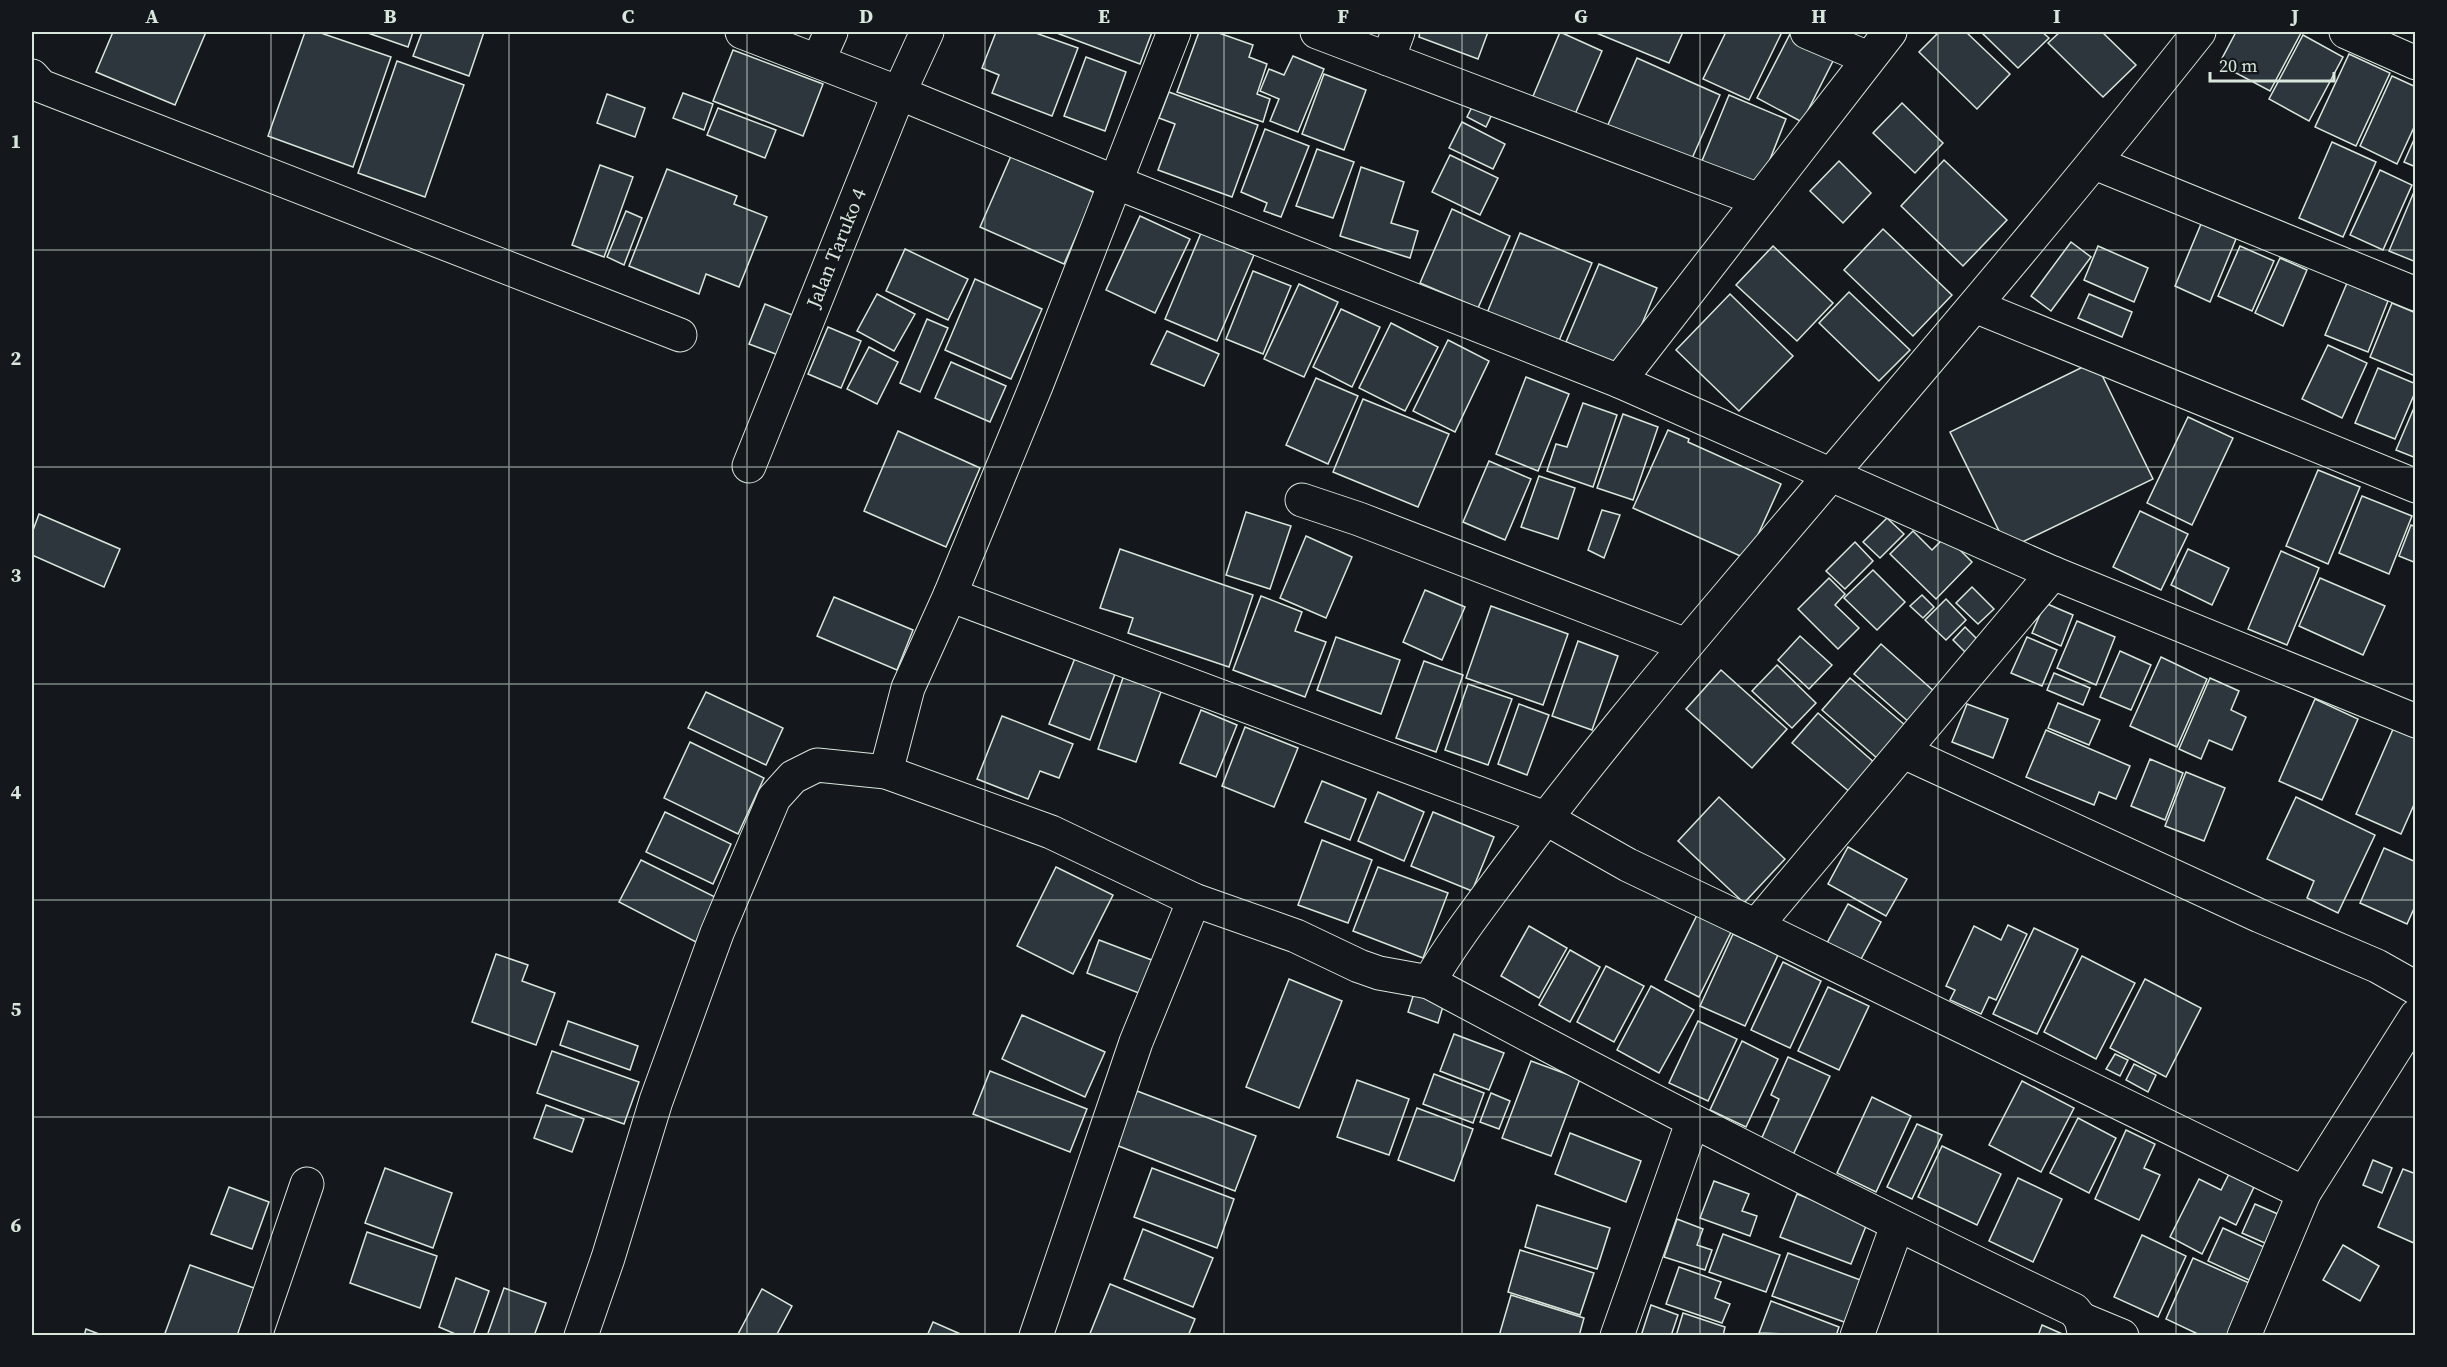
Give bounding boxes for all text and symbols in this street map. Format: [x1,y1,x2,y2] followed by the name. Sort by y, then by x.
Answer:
[145,2,159,30] text: A
[383,2,397,30] text: B
[622,2,634,30] text: C
[859,2,873,30] text: D
[1098,2,1110,30] text: E
[1337,2,1349,30] text: F
[1574,2,1588,30] text: G
[1811,2,1827,30] text: H
[2053,2,2061,30] text: I
[2289,2,2299,30] text: J
[2210,45,2334,83] scale bar
[2219,53,2257,78] text: 20 m
[11,127,21,155] text: 1
[799,184,873,313] street label: Jalan Taruko 4
[11,344,22,372] text: 2
[11,561,22,589] text: 3
[11,778,22,806] text: 4
[11,995,22,1023] text: 5
[11,1211,22,1239] text: 6

